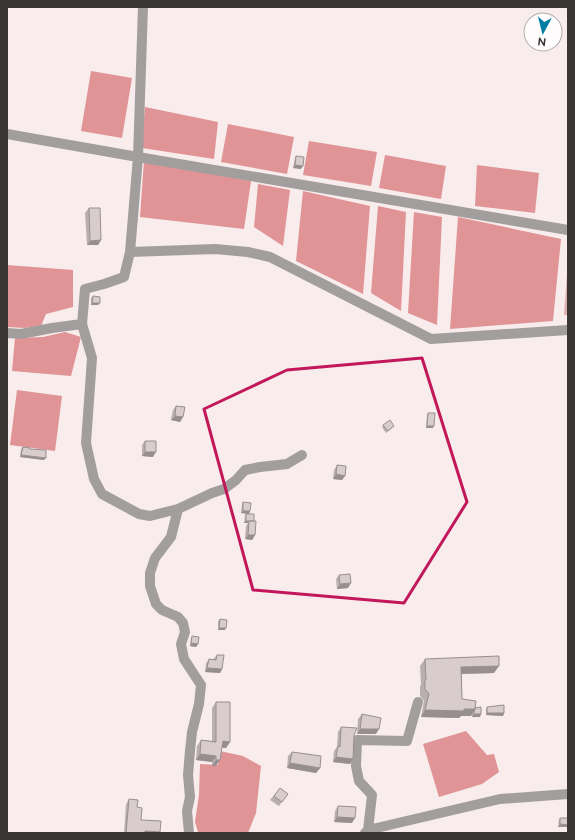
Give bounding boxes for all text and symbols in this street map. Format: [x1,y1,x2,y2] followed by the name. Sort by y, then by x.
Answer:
[523,12,563,52] north arrow
[537,34,547,48] text: N

